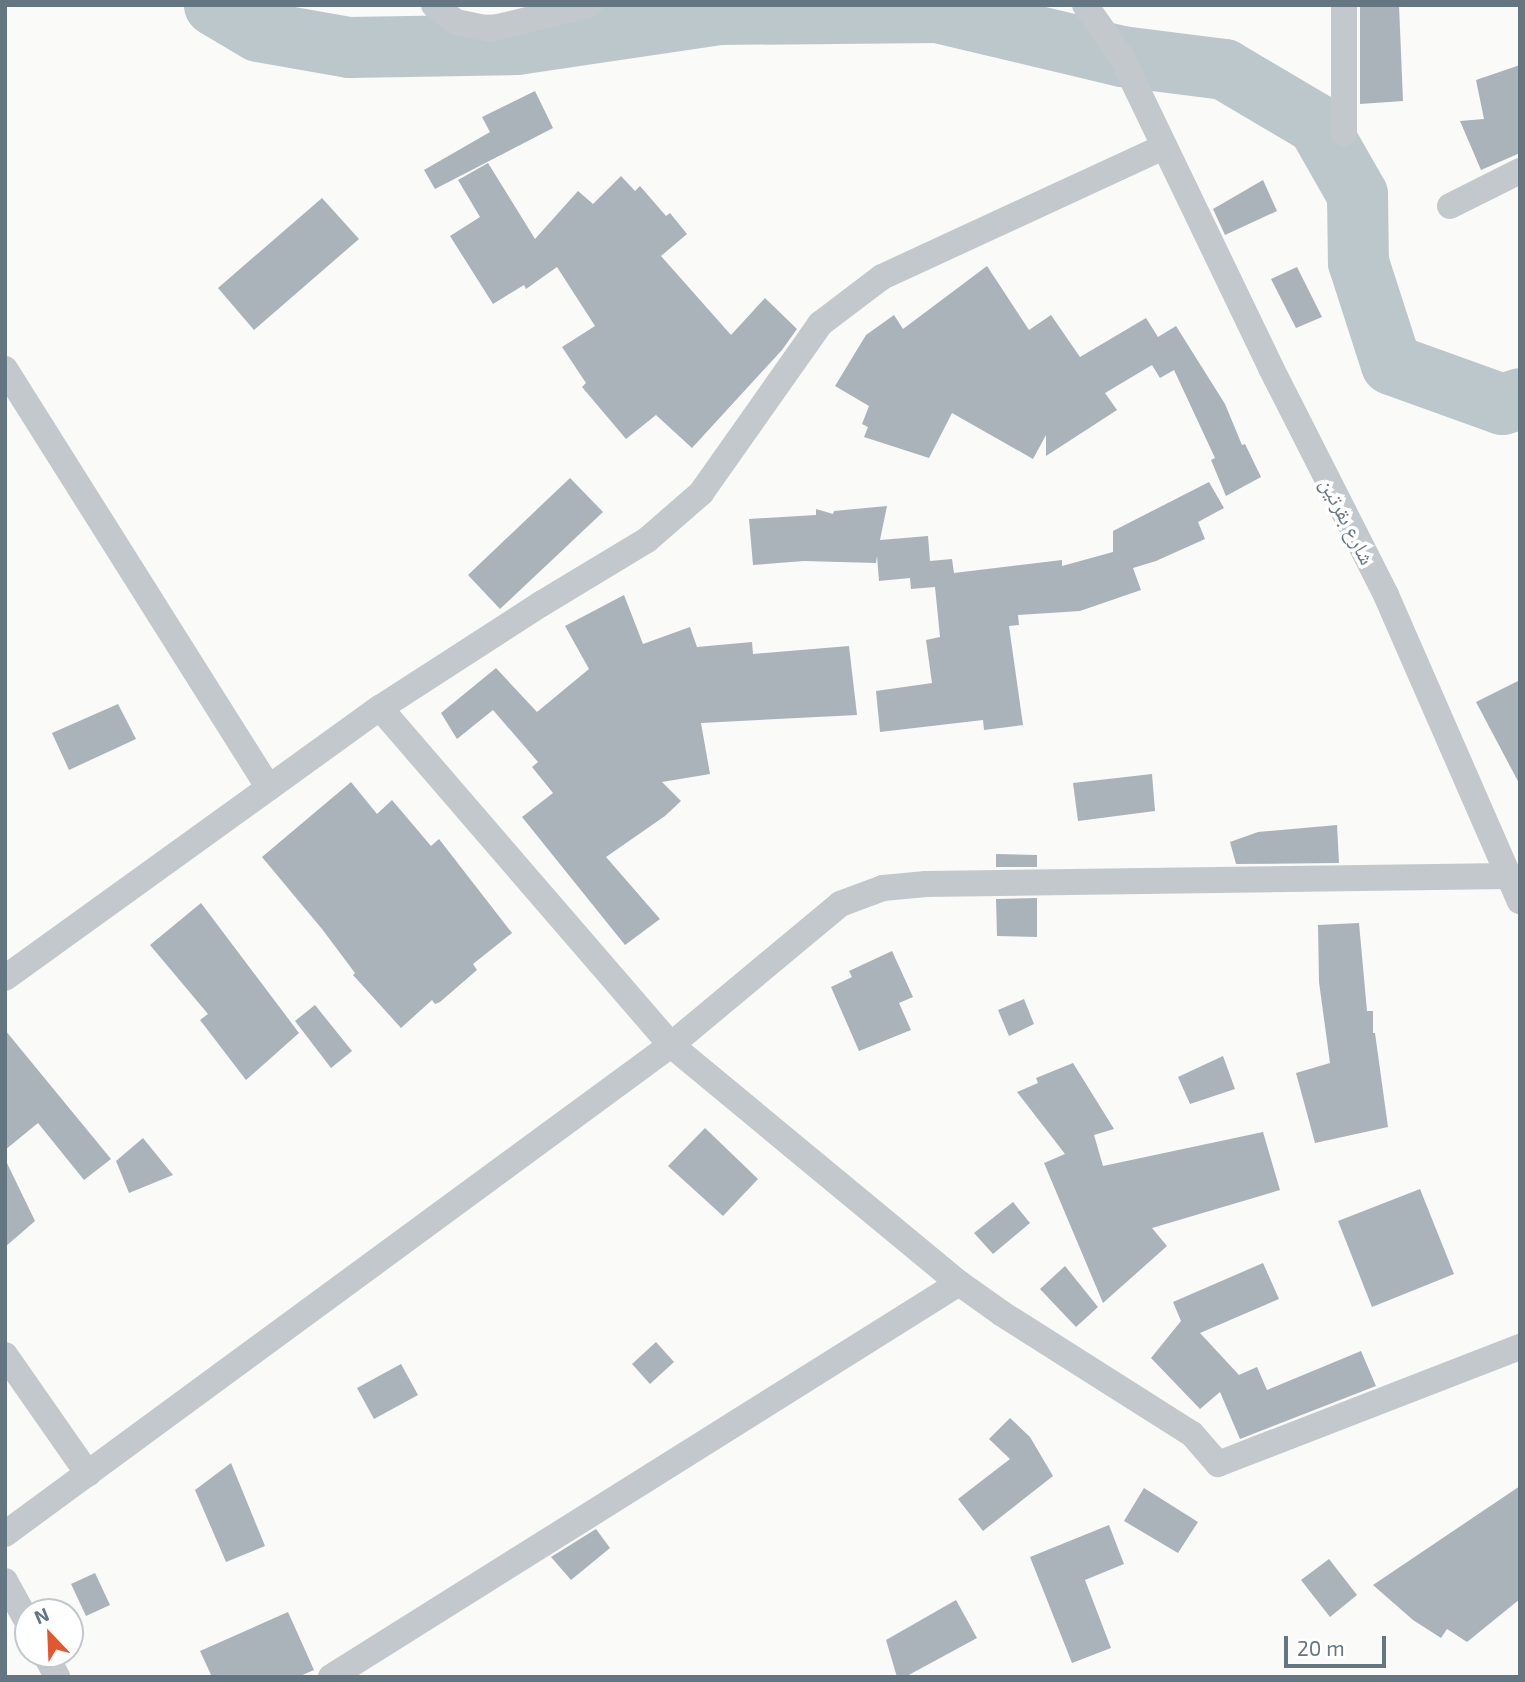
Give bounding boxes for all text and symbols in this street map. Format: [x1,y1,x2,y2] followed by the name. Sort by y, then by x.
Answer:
[1315,473,1381,569] street label: شارع بقرتين
[14,1598,84,1668] north arrow
[31,1602,52,1628] text: N
[1287,1622,1388,1666] scale bar
[1297,1635,1345,1660] text: 20 m

